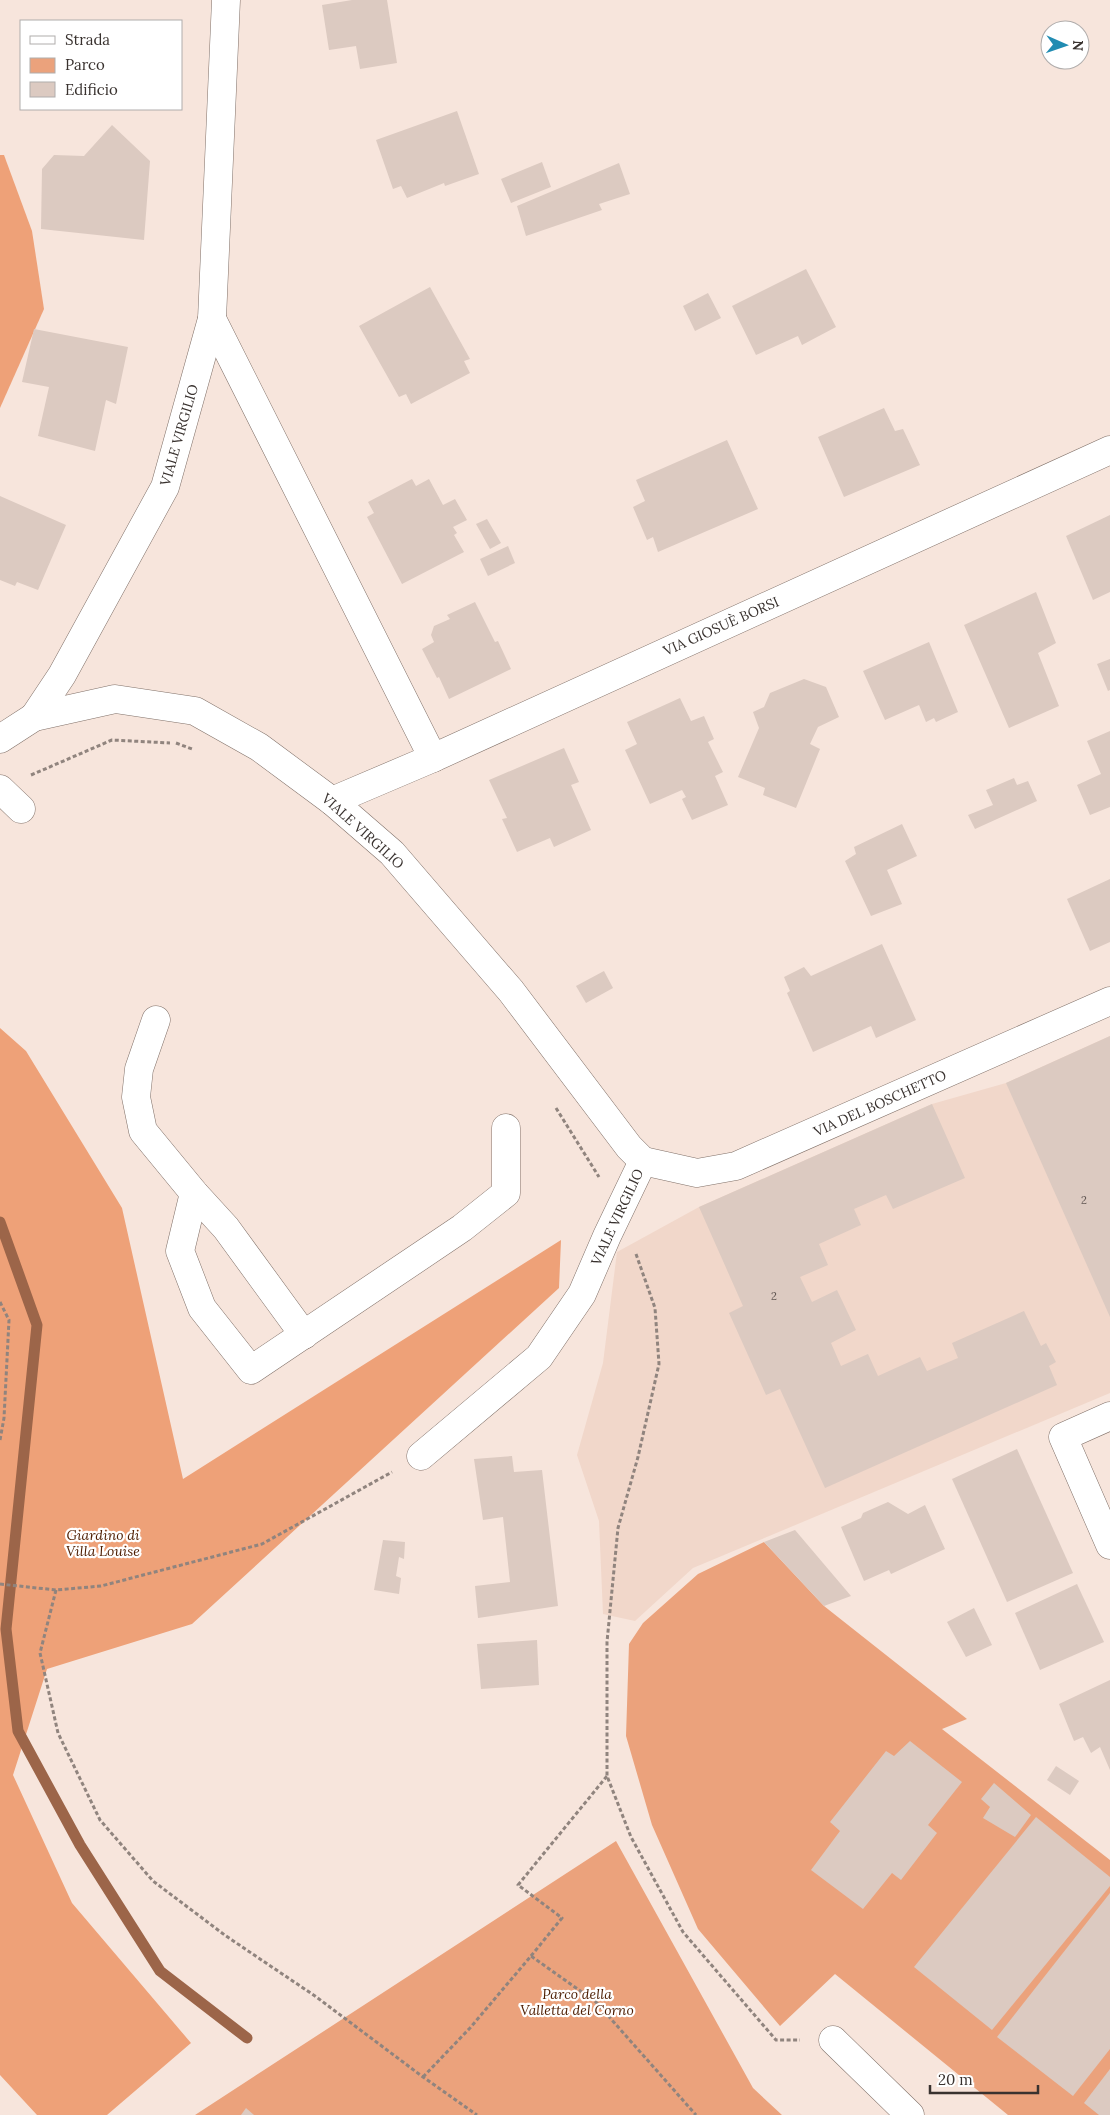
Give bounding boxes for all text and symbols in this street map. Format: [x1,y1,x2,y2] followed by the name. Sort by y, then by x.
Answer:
[20,20,182,110] legend
[1040,20,1090,70] north arrow
[65,30,110,49] text: Strada
[1069,40,1087,51] text: N
[65,55,105,74] text: Parco
[65,80,118,99] text: Edificio
[156,382,202,489] street label: VIALE VIRGILIO
[660,592,782,660] street label: VIA GIOSUÈ BORSI
[317,789,408,873] street label: VIALE VIRGILIO
[810,1066,949,1141] street label: VIA DEL BOSCHETTO
[586,1166,647,1269] street label: VIALE VIRGILIO
[1081,1193,1087,1207] house number: 2
[771,1289,777,1303] house number: 2
[66,1526,140,1560] park label: Giardino di Villa Louise
[520,1985,634,2019] park label: Parco della Valletta del Corno
[930,2062,1038,2094] scale bar
[938,2070,973,2089] text: 20 m

